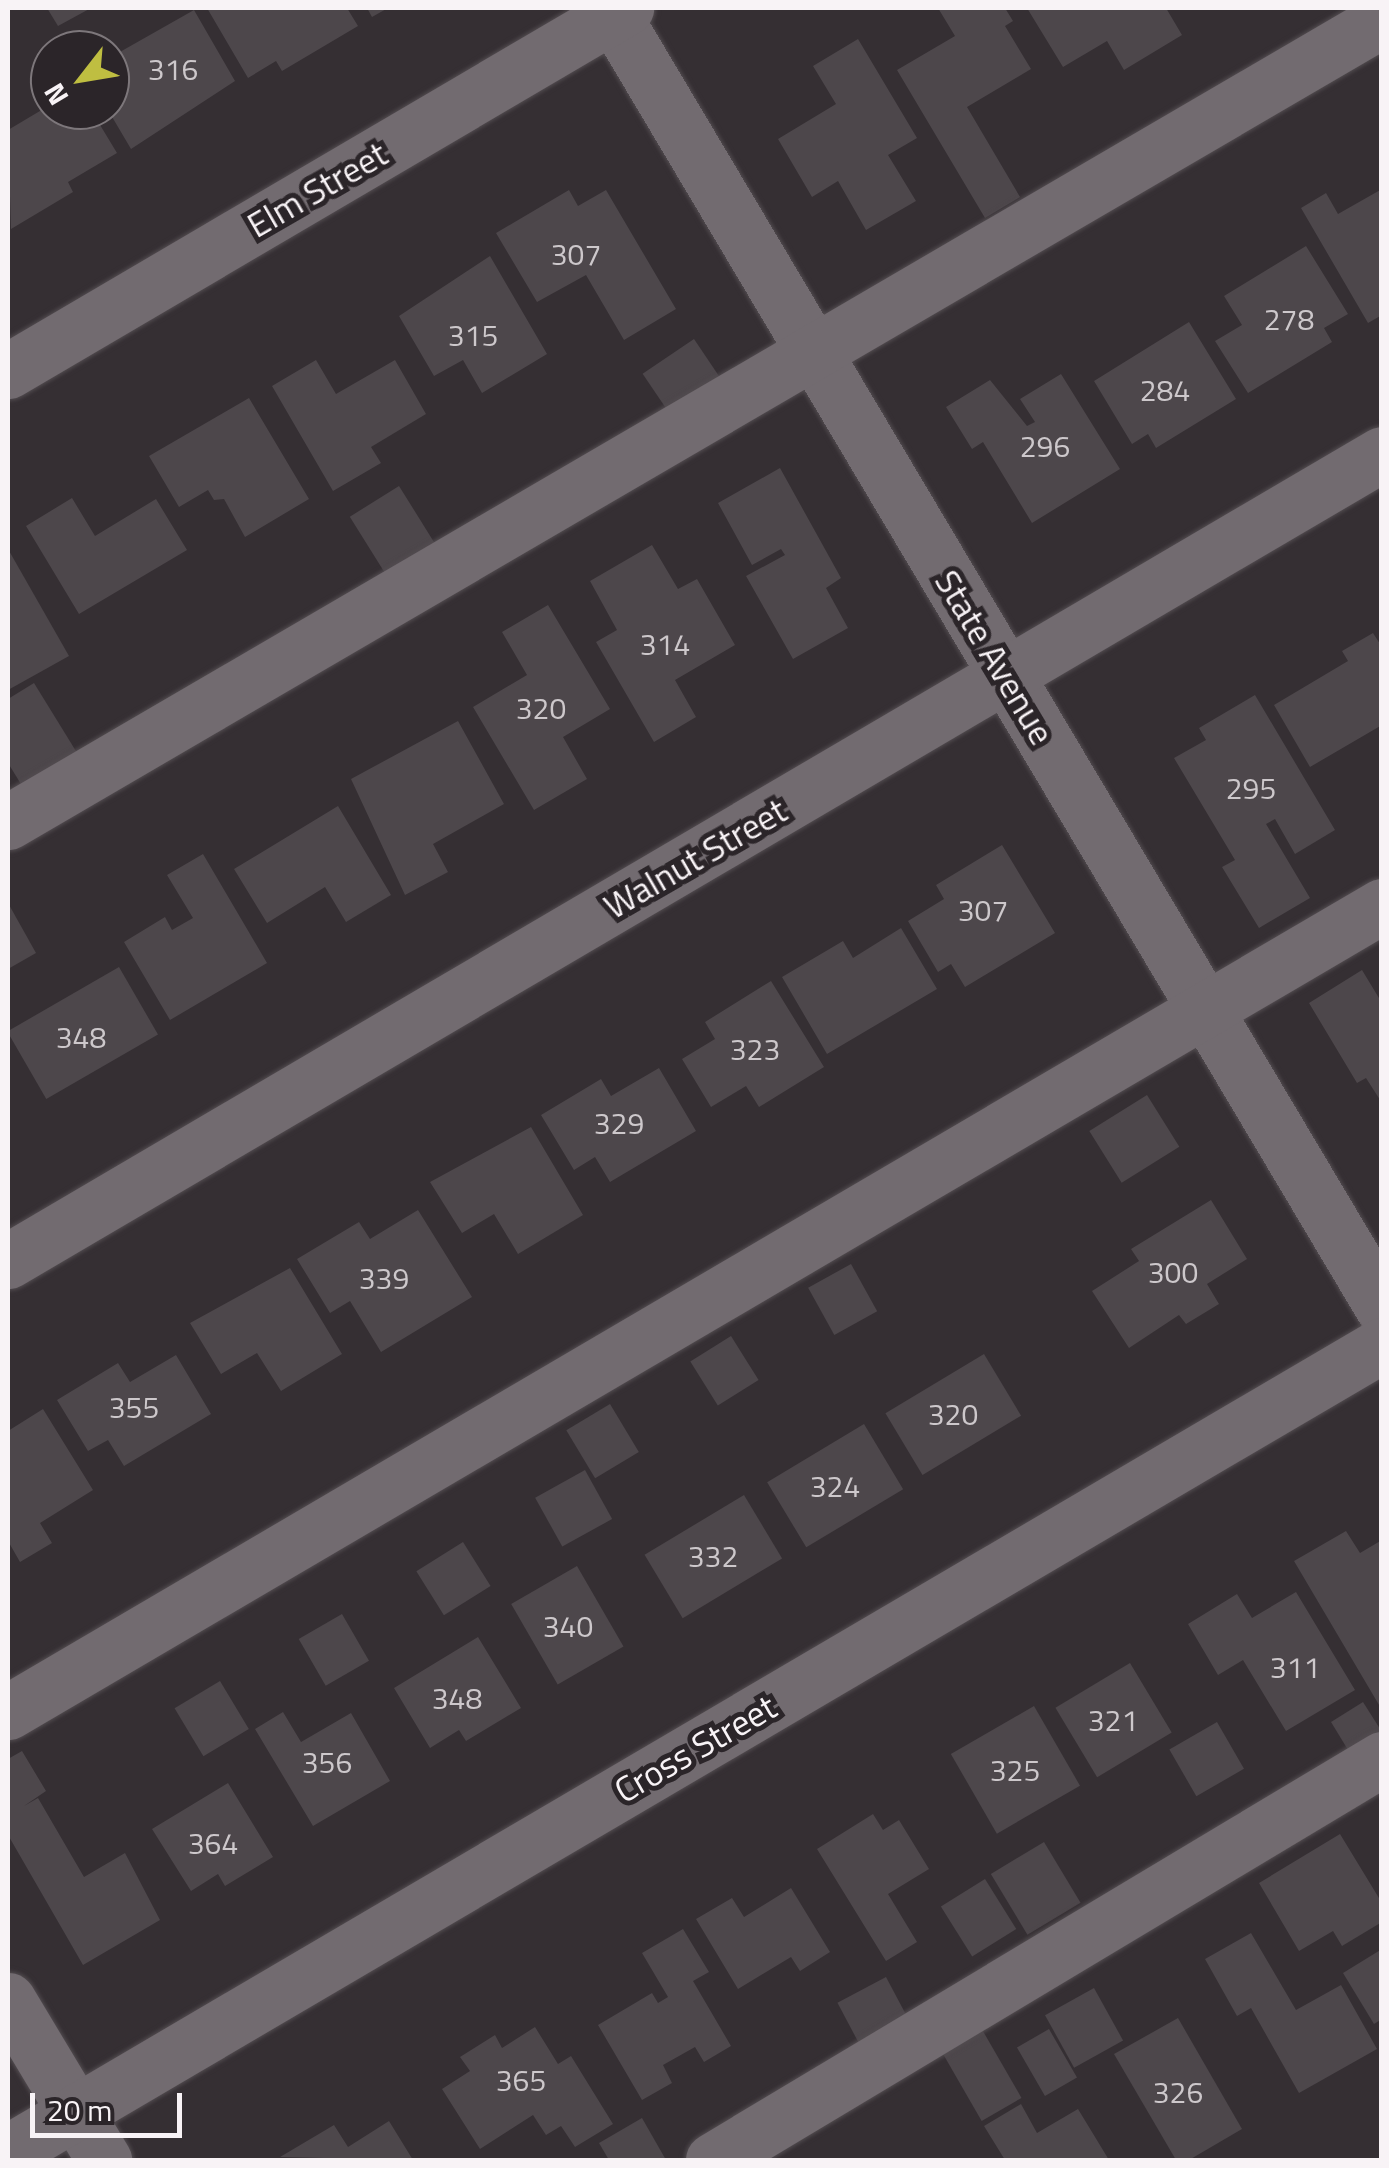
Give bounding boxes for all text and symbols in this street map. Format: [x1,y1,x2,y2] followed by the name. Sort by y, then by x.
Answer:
[30,30,130,130] north arrow
[148,51,198,87] house number: 316
[32,75,79,114] text: N
[240,132,394,246] street label: Elm Street
[551,236,601,272] house number: 307
[1264,301,1314,337] house number: 278
[448,317,498,353] house number: 315
[1140,372,1190,408] house number: 284
[1020,428,1070,464] house number: 296
[927,562,1063,752] street label: State Avenue
[640,626,690,662] house number: 314
[516,690,566,726] house number: 320
[1226,770,1276,806] house number: 295
[596,789,794,927] street label: Walnut Street
[958,892,1008,928] house number: 307
[56,1019,106,1055] house number: 348
[730,1031,780,1067] house number: 323
[594,1105,644,1141] house number: 329
[1148,1254,1198,1290] house number: 300
[359,1260,409,1296] house number: 339
[109,1389,159,1425] house number: 355
[928,1396,978,1432] house number: 320
[810,1468,860,1504] house number: 324
[688,1538,738,1574] house number: 332
[543,1608,593,1644] house number: 340
[1270,1649,1320,1685] house number: 311
[432,1680,482,1716] house number: 348
[607,1685,783,1811] street label: Cross Street
[1088,1702,1138,1738] house number: 321
[302,1744,352,1780] house number: 356
[990,1752,1040,1788] house number: 325
[188,1825,238,1861] house number: 364
[496,2062,546,2098] house number: 365
[35,2073,188,2135] scale bar
[1153,2074,1203,2110] house number: 326
[47,2087,112,2133] text: 20 m

